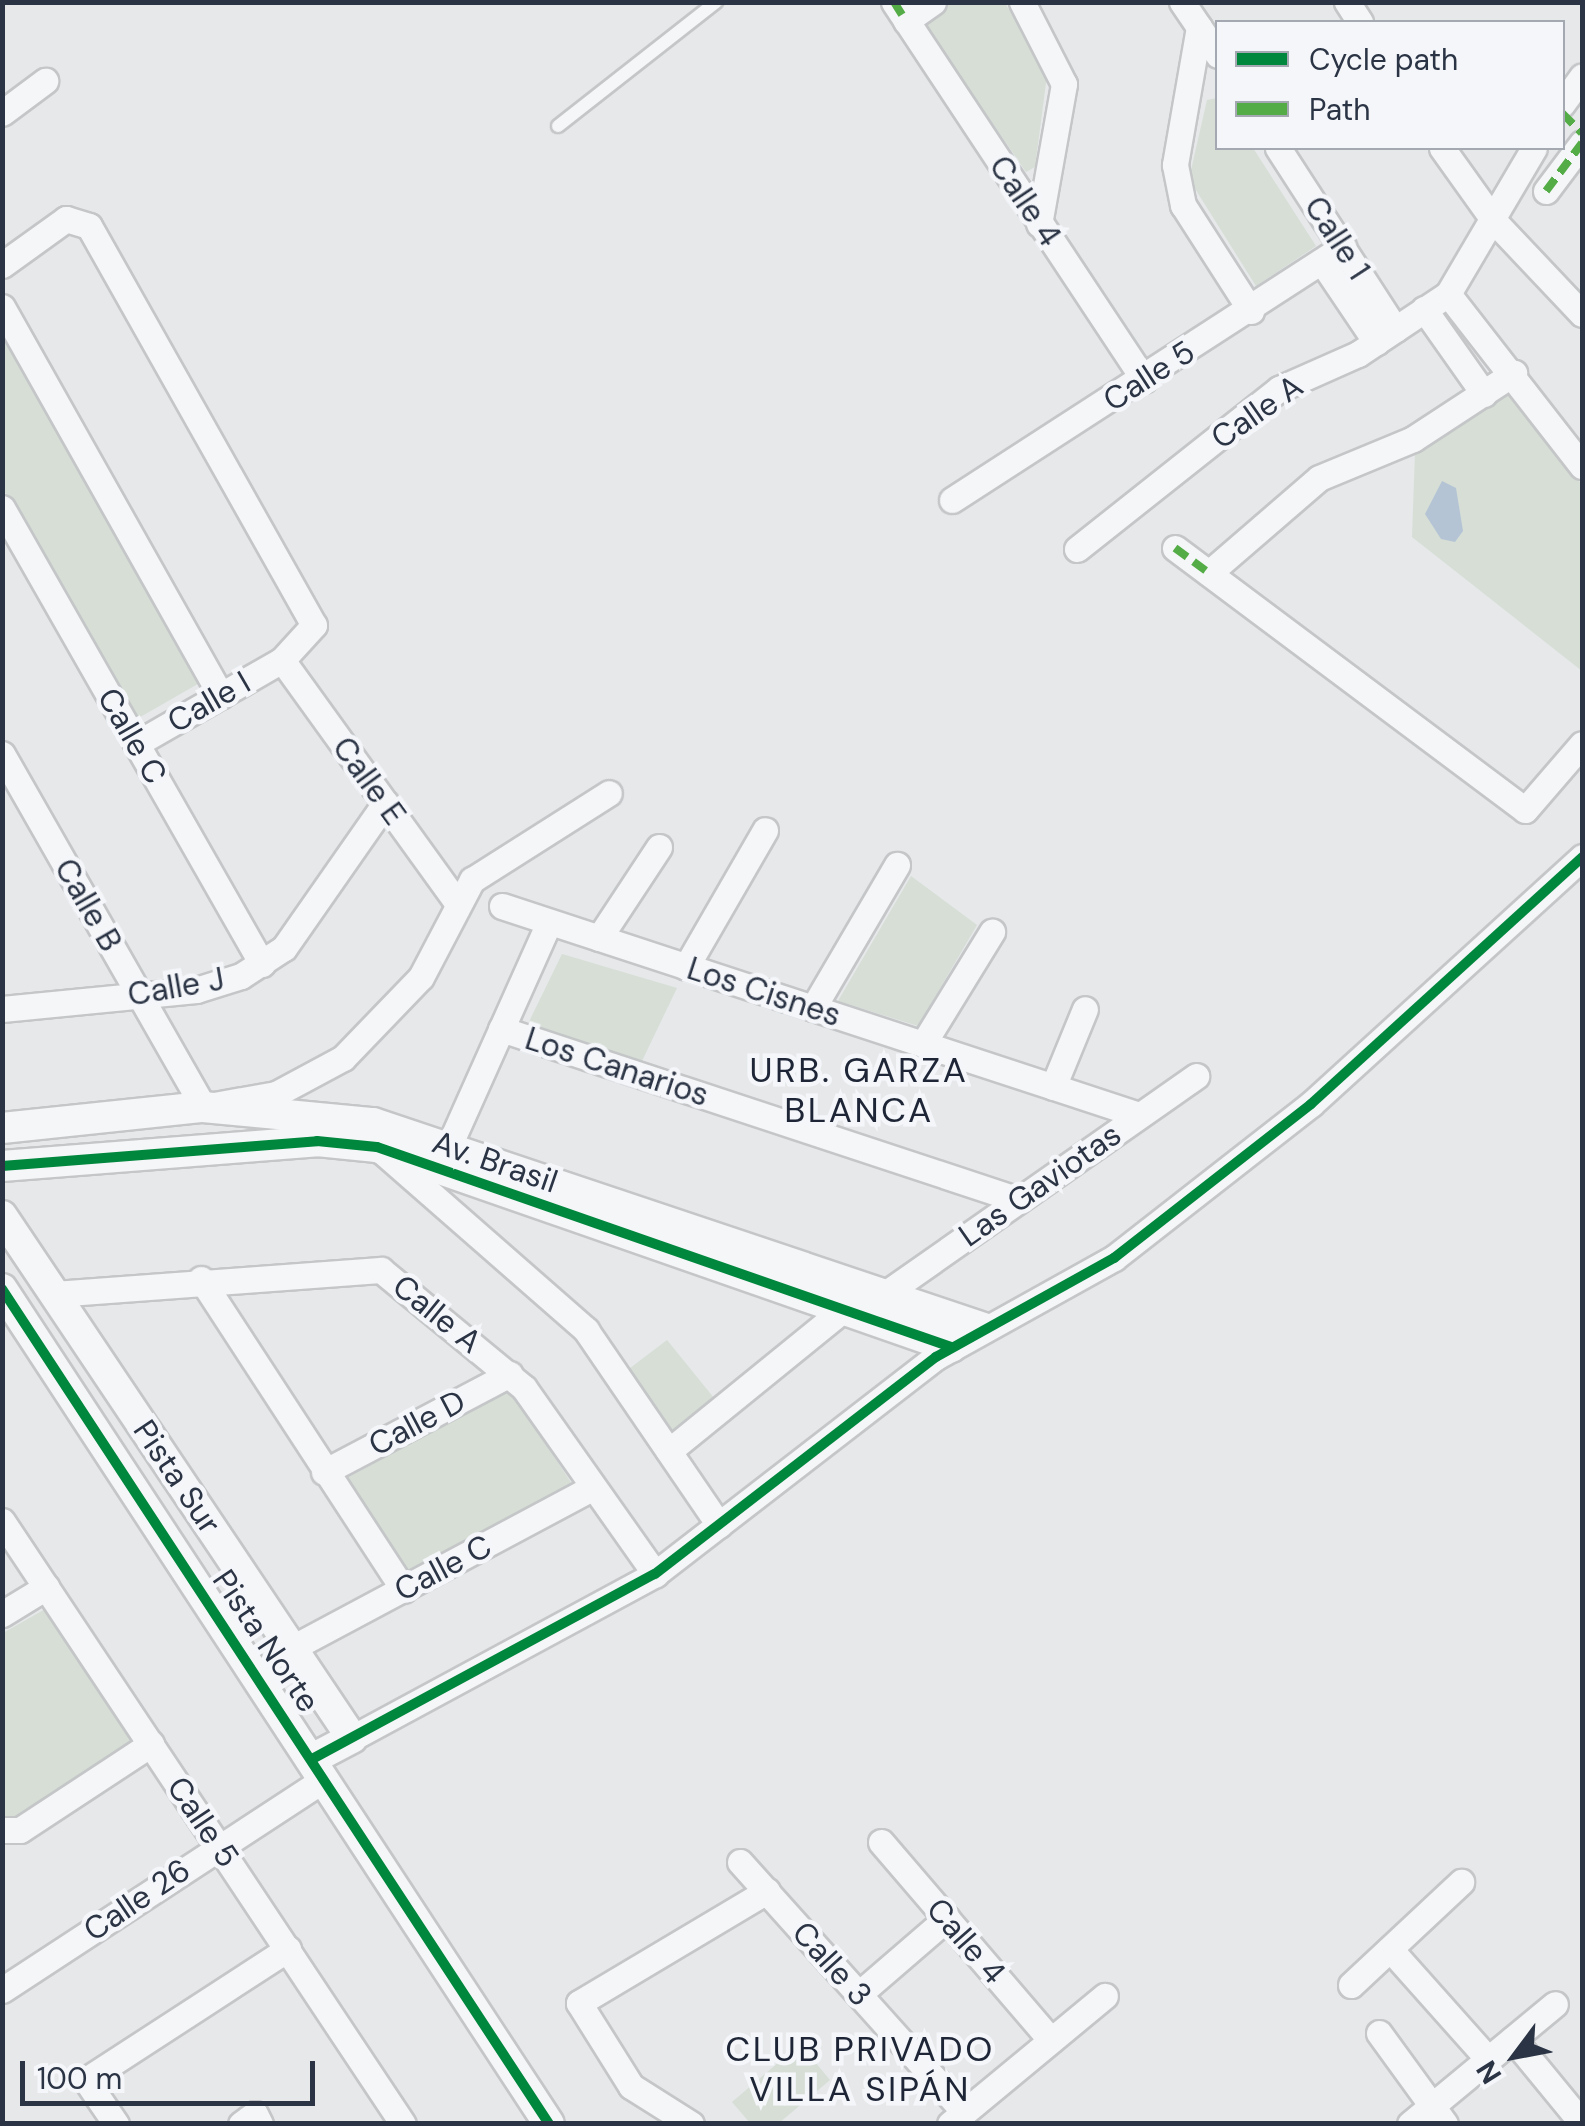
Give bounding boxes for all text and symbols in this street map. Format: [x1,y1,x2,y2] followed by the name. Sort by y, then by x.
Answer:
[1215,20,1565,150] legend
[1309,40,1458,79] text: Cycle path
[1309,90,1371,129] text: Path
[981,149,1069,253] street label: Calle 4
[1296,189,1378,287] street label: Calle 1
[1096,332,1202,420] street label: Calle 5
[1204,367,1310,457] street label: Calle A
[161,663,257,741] street label: Calle I
[89,681,175,791] street label: Calle C
[324,730,414,832] street label: Calle E
[46,852,130,958] street label: Calle B
[682,949,846,1035] street label: Los Cisnes
[125,960,227,1014] street label: Calle J
[521,1019,713,1115] street label: Los Canarios
[750,1049,968,1131] district label: URB. GARZA BLANCA
[952,1115,1128,1255] street label: Las Gaviotas
[428,1123,562,1201] street label: Av. Brasil
[385,1267,489,1361] street label: Calle A
[362,1382,472,1464] street label: Calle D
[125,1413,229,1541] street label: Pista Sur
[388,1527,498,1609] street label: Calle C
[204,1563,328,1719] street label: Pista Norte
[159,1769,247,1875] street label: Calle 5
[77,1851,197,1949] street label: Calle 26
[918,1890,1014,1992] street label: Calle 4
[784,1914,880,2014] street label: Calle 3
[1465,2006,1565,2106] north arrow
[725,2028,995,2110] district label: CLUB PRIVADO VILLA SIPÁN
[25,2041,320,2103] scale bar
[1468,2054,1510,2091] text: N
[37,2059,122,2098] text: 100 m

